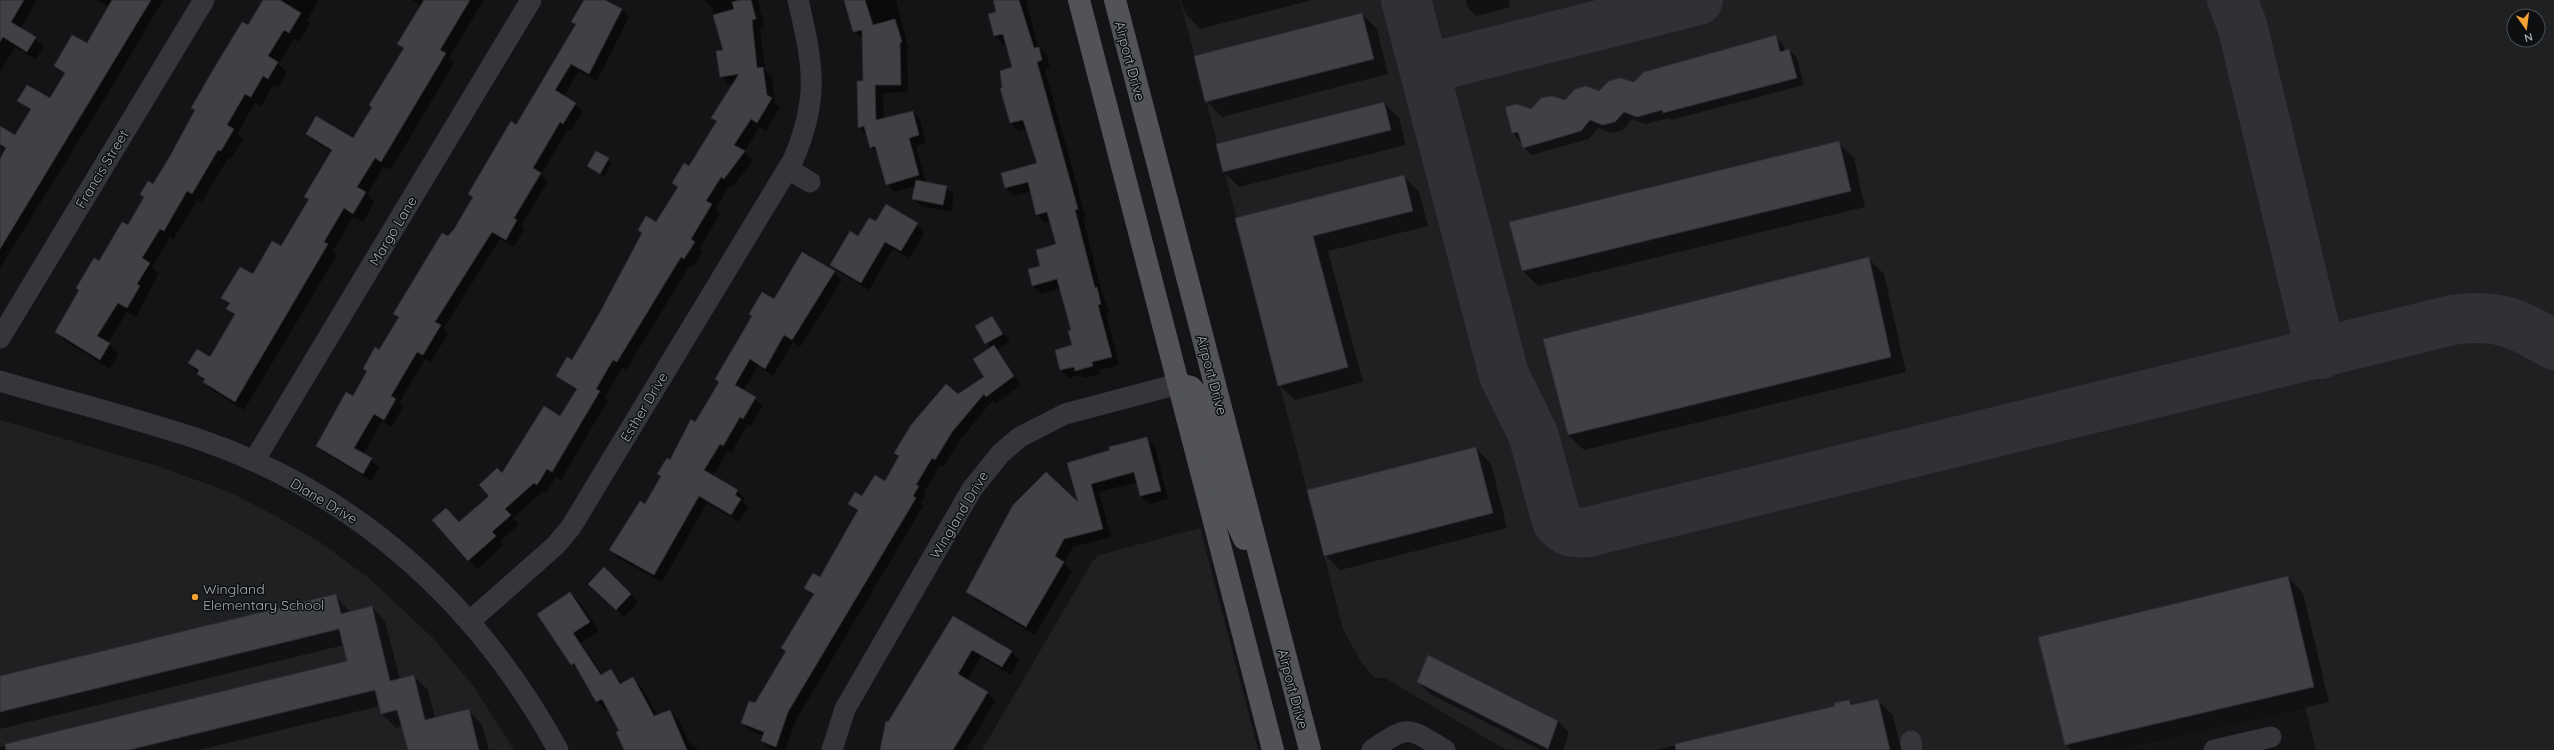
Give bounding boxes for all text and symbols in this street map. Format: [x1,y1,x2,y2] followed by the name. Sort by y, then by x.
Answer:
[2506,8,2546,48] north arrow
[1111,19,1149,103] street label: Airport Drive
[2523,30,2534,45] text: N
[71,126,133,212] street label: Francis Street
[365,193,421,269] street label: Margo Lane
[1193,333,1231,417] street label: Airport Drive
[616,369,672,445] street label: Esther Drive
[926,468,992,562] street label: Wingland Drive
[287,474,361,528] street label: Diane Drive
[203,580,324,614] place label: Wingland Elementary School
[190,592,200,602] marker: Wingland Elementary School
[1274,647,1312,731] street label: Airport Drive

